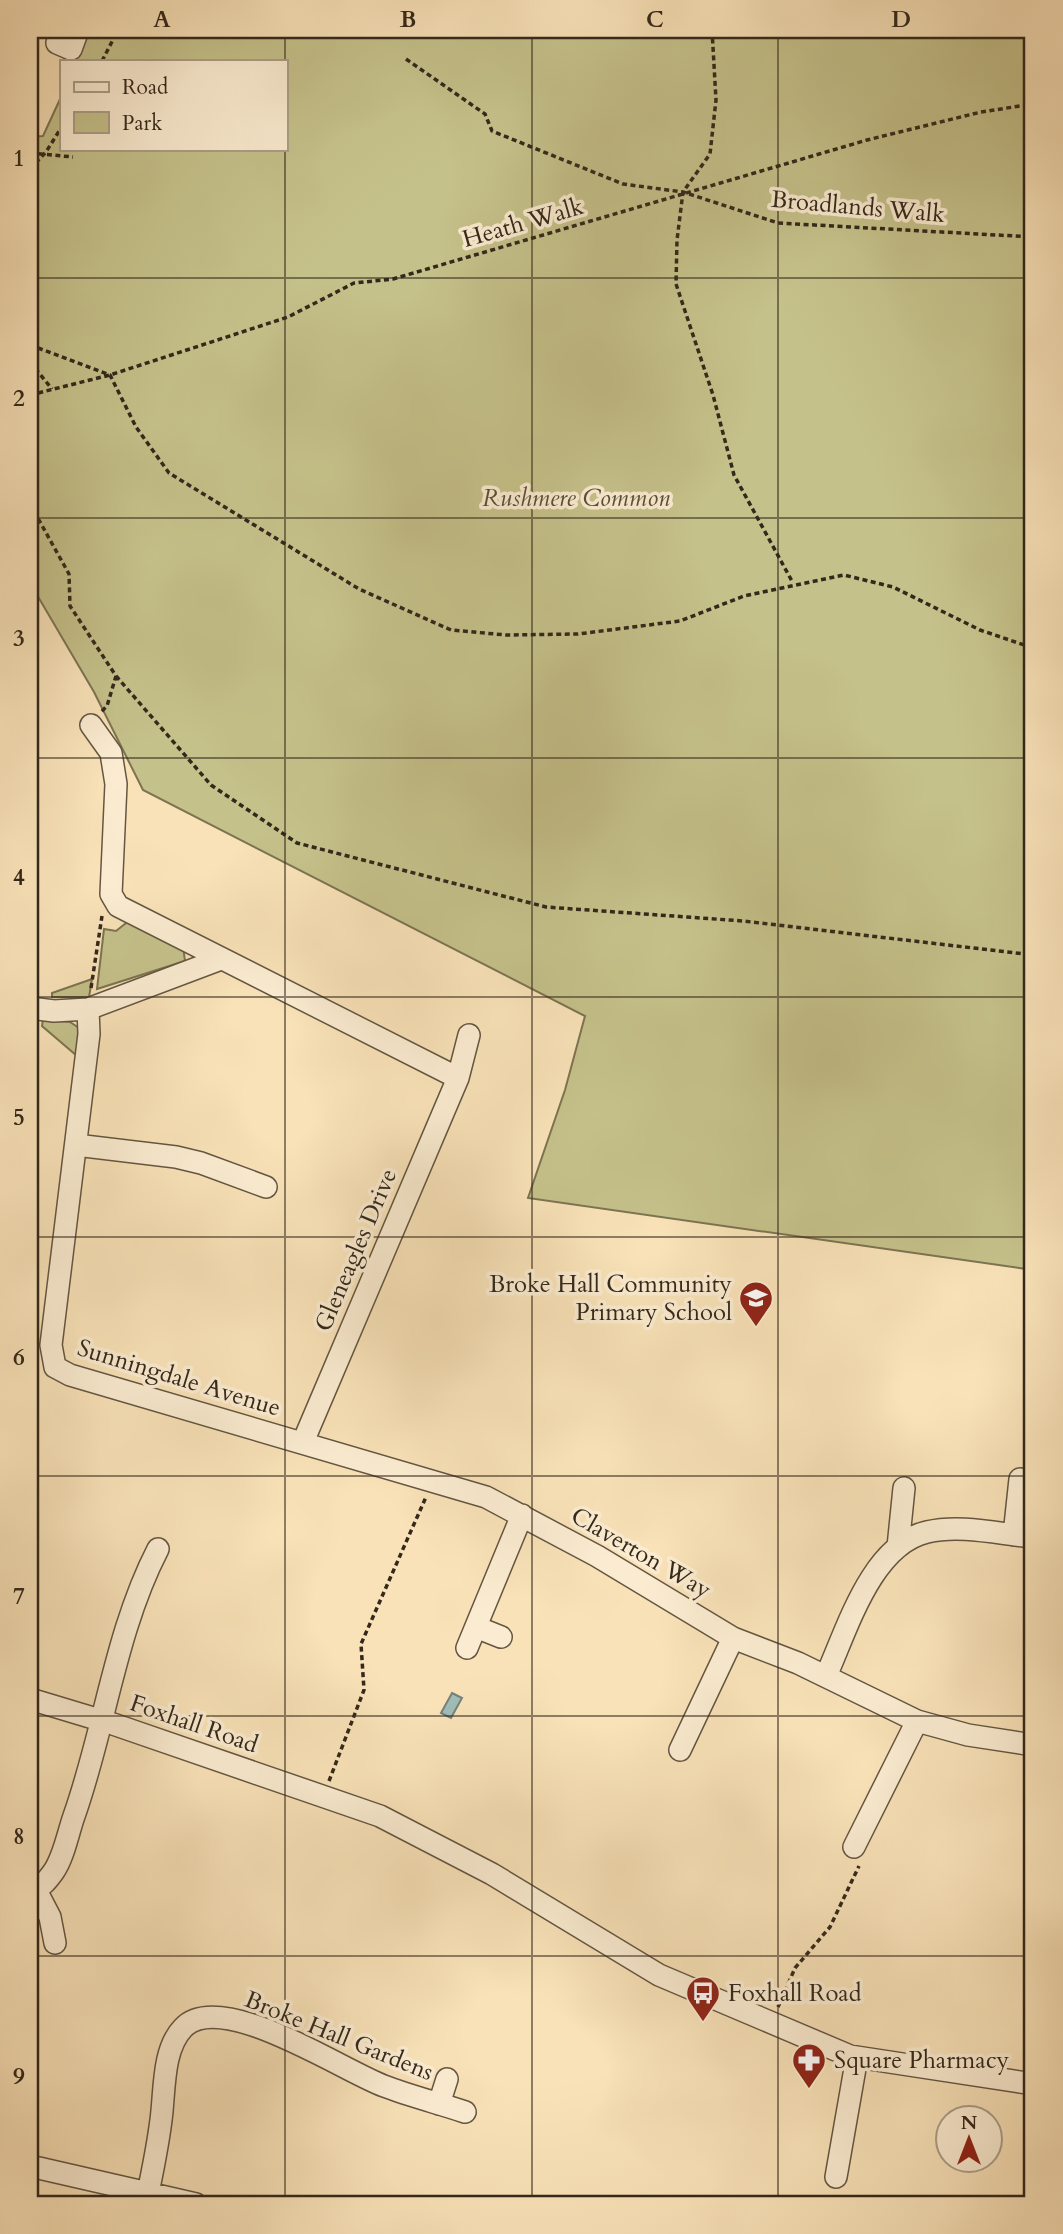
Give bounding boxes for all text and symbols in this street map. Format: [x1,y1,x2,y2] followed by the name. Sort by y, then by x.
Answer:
[153,4,171,35] text: A
[400,4,416,35] text: B
[646,4,664,35] text: C
[891,4,911,35] text: D
[60,60,287,150] legend
[122,73,168,102] text: Road
[122,109,163,138] text: Park
[13,143,25,174] text: 1
[770,183,946,231] street label: Broadlands Walk
[459,190,587,256] street label: Heath Walk
[13,383,25,414] text: 2
[482,482,670,515] park label: Rushmere Common
[13,623,25,654] text: 3
[13,862,25,893] text: 4
[13,1102,25,1133] text: 5
[307,1164,405,1336] street label: Gleneagles Drive
[489,1268,732,1329] place label: Broke Hall Community Primary School
[737,1279,775,1328] school or university icon: Broke Hall Community Primary School
[73,1331,285,1425] street label: Sunningdale Avenue
[13,1342,25,1373] text: 6
[565,1500,717,1607] street label: Claverton Way
[13,1581,25,1612] text: 7
[126,1687,263,1761] street label: Foxhall Road
[13,1821,25,1852] text: 8
[684,1974,722,2023] bus stop icon: Foxhall Road
[728,1977,862,2010] place label: Foxhall Road
[240,1983,438,2089] street label: Broke Hall Gardens
[790,2041,828,2090] pharmacy icon: Square Pharmacy
[834,2044,1010,2077] place label: Square Pharmacy
[13,2061,25,2092] text: 9
[934,2104,1004,2174] north arrow
[961,2110,978,2136] text: N

